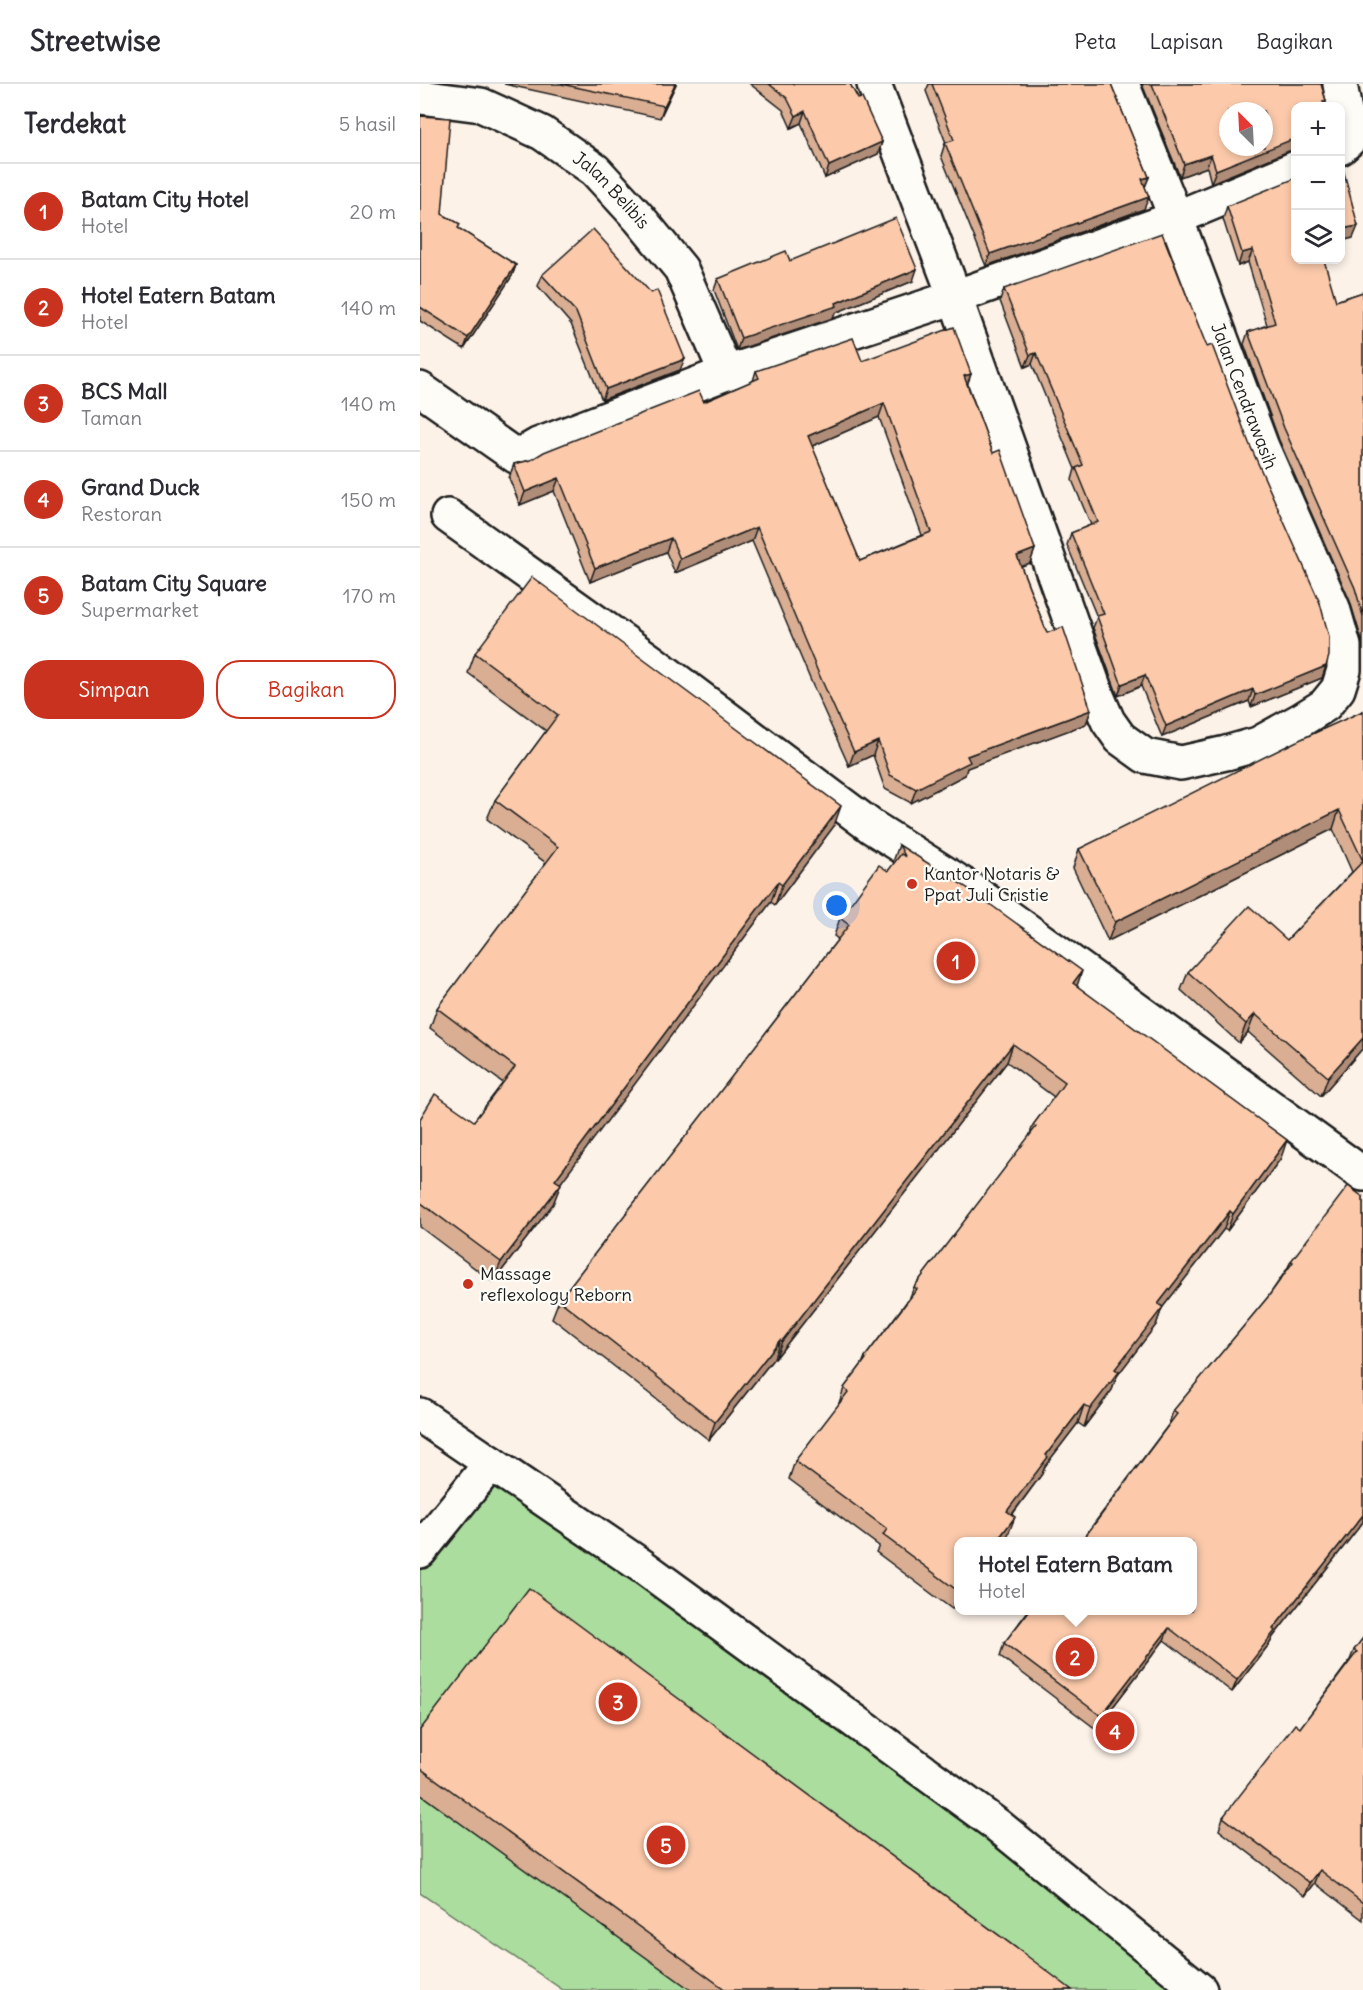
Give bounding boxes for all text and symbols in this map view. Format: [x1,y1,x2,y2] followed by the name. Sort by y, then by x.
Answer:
[30,23,161,59] text: Streetwise
[1074,28,1117,55] text: Peta
[1150,28,1223,55] text: Lapisan
[1256,28,1333,55] text: Bagikan
[1219,102,1273,156] north arrow
[1291,102,1345,264] map controls
[1291,102,1345,156] button: +
[24,107,126,140] text: Terdekat
[339,111,396,136] text: 5 hasil
[569,146,655,233] street label: Jalan Belibis
[1291,156,1345,210] button: −
[81,185,249,213] text: Batam City Hotel
[40,199,47,224] text: 1
[350,199,396,224] text: 20 m
[1291,210,1345,264] button: layers
[81,213,128,238] text: Hotel
[81,281,276,309] text: Hotel Eatern Batam
[38,295,49,320] text: 2
[341,295,396,320] text: 140 m
[81,309,128,334] text: Hotel
[1206,319,1283,472] street label: Jalan Cendrawasih
[81,377,167,405] text: BCS Mall
[38,391,49,416] text: 3
[341,391,396,416] text: 140 m
[81,405,142,430] text: Taman
[81,473,200,501] text: Grand Duck
[38,487,49,512] text: 4
[341,487,396,512] text: 150 m
[81,501,162,526] text: Restoran
[81,569,267,597] text: Batam City Square
[38,583,49,608] text: 5
[343,583,396,608] text: 170 m
[81,597,199,622] text: Supermarket
[24,660,204,719] button: Simpan
[216,660,396,719] button: Bagikan
[924,862,1060,906] place label: Kantor Notaris & Ppat Juli Cristie
[905,877,919,891] marker: Kantor Notaris & Ppat Juli Cristie
[822,891,851,920] your location
[936,938,976,984] pin: 1
[480,1262,632,1306] place label: Massage reflexology Reborn
[461,1277,475,1291] marker: Massage reflexology Reborn
[954,1537,1197,1615] popup
[978,1550,1173,1578] text: Hotel Eatern Batam
[978,1578,1025,1603] text: Hotel
[1056,1634,1094,1680] pin: 2
[598,1680,638,1724] pin: 3
[1096,1708,1134,1754] pin: 4
[646,1822,686,1868] pin: 5

